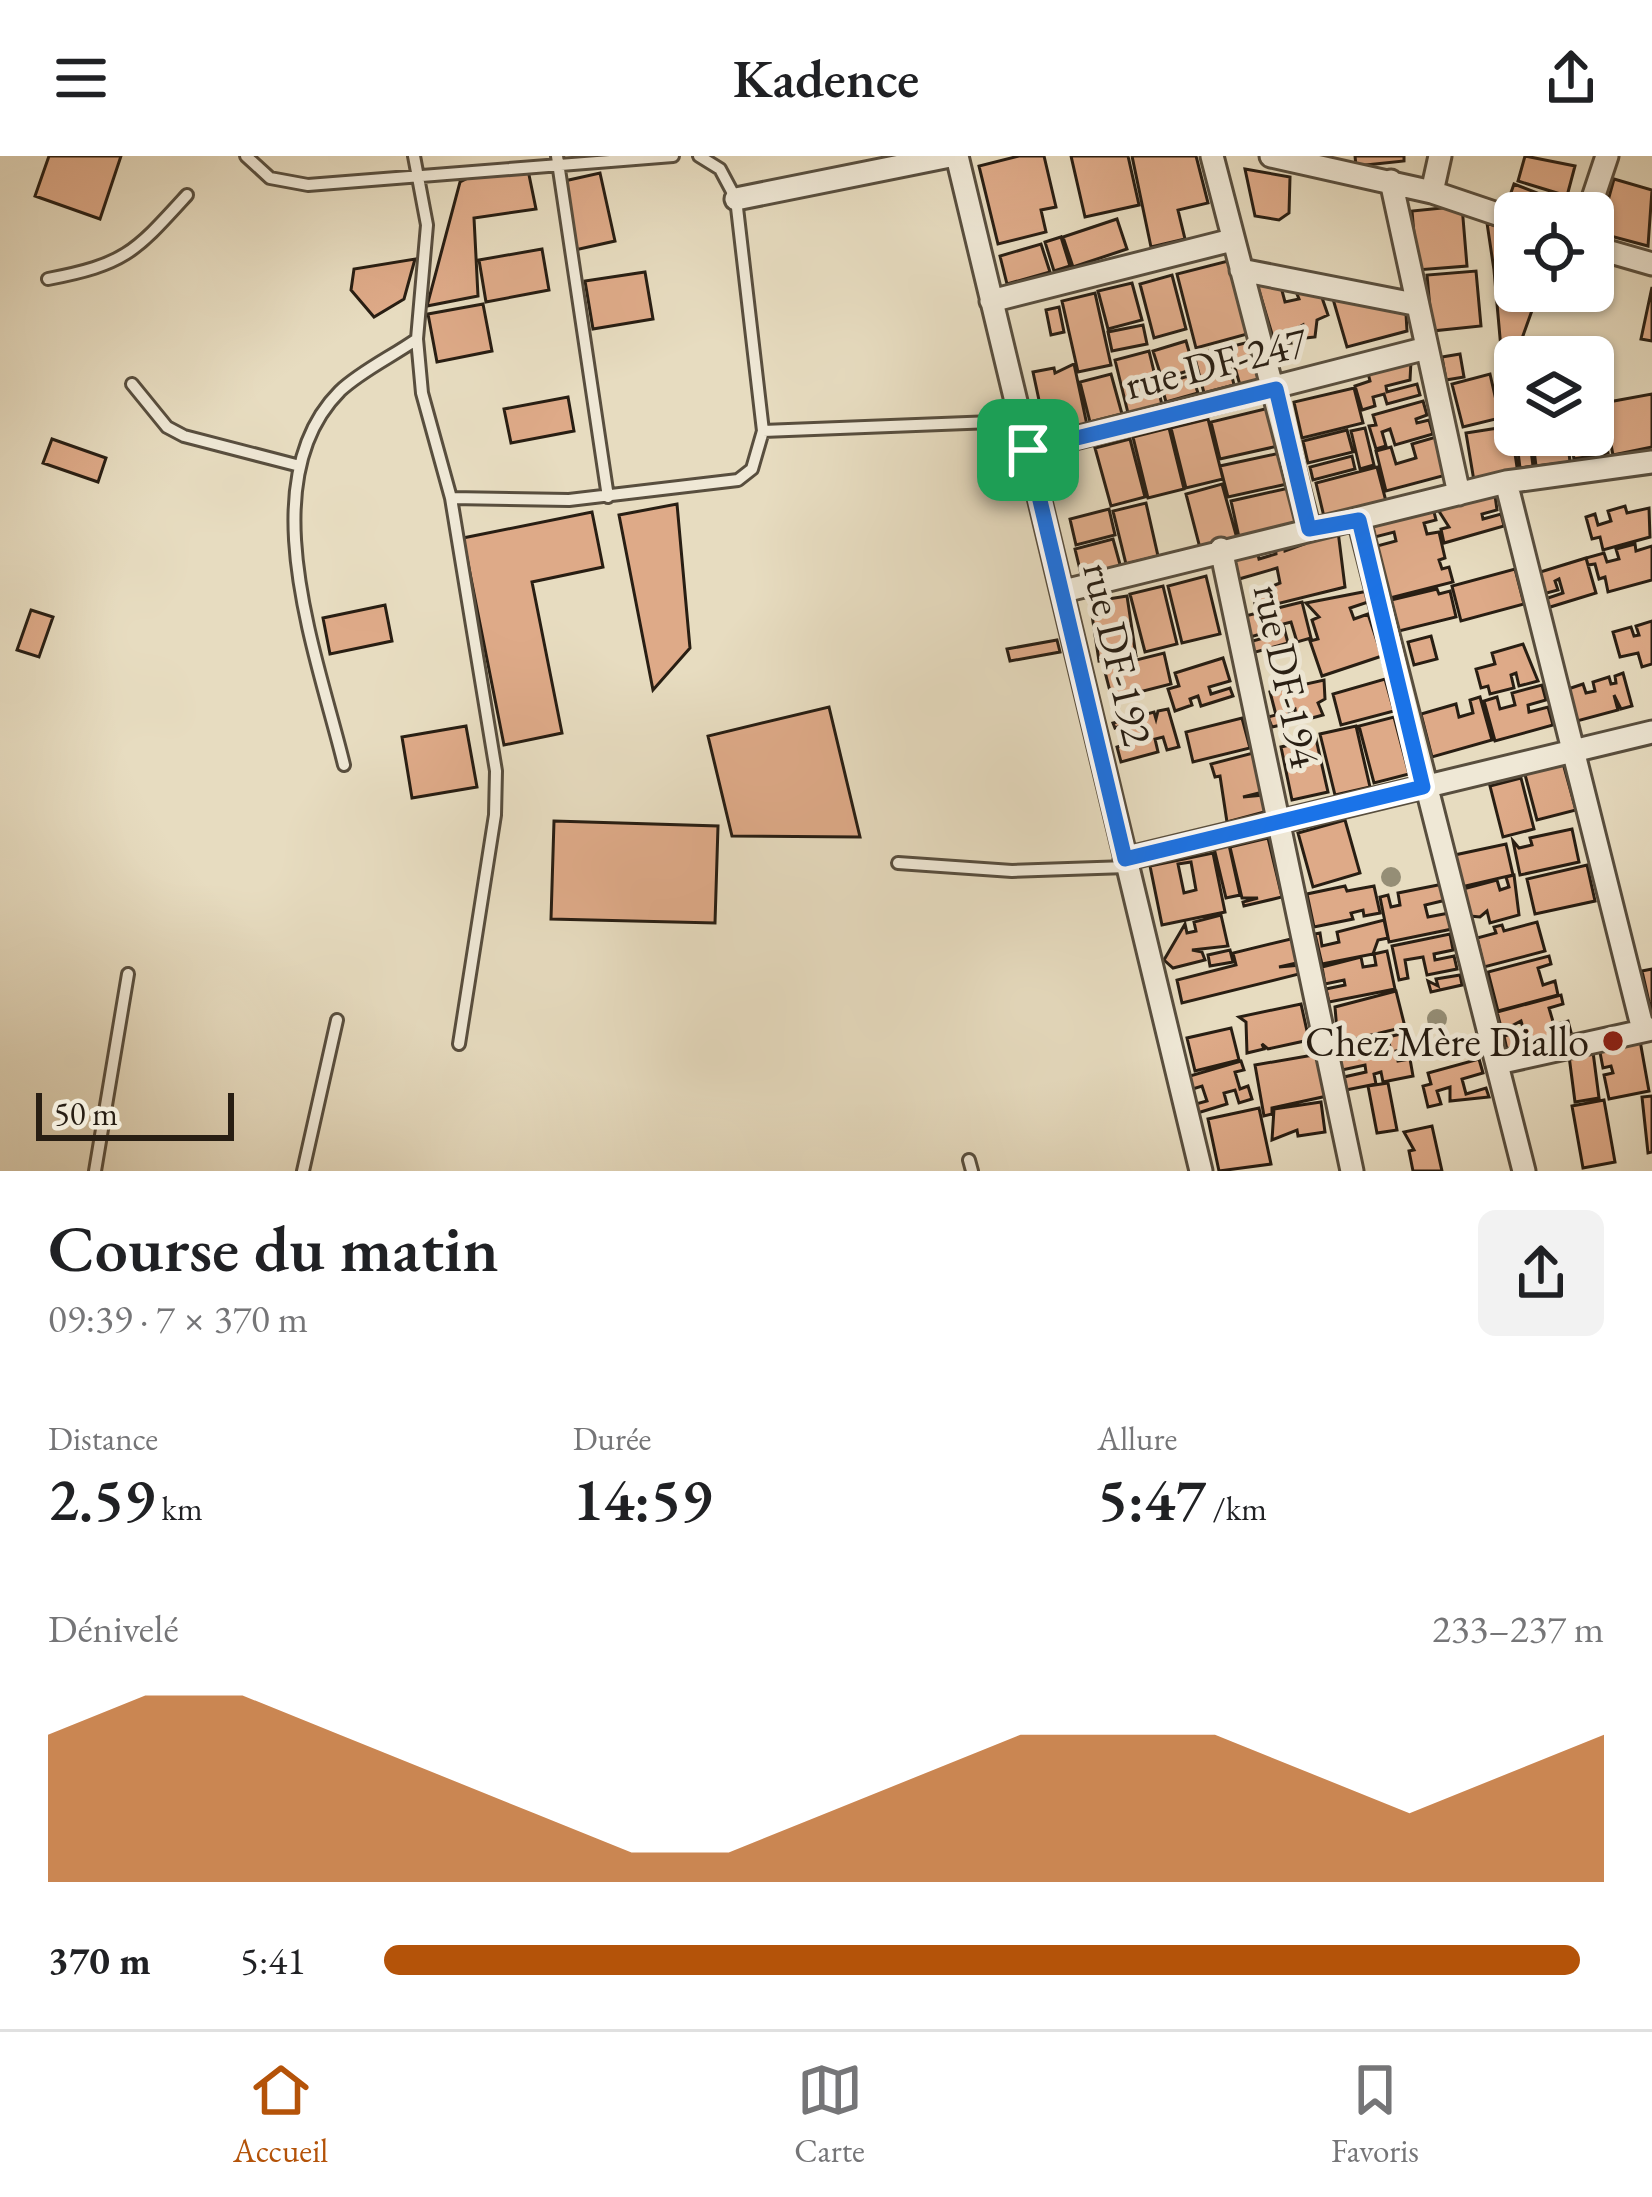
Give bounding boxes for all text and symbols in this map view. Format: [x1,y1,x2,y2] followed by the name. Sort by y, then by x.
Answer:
[733,43,919,113] text: Kadence
[48,45,114,111] icon: menu
[1538,45,1604,111] icon: share
[1494,192,1614,456] map controls
[1494,192,1614,312] button: locate
[1119,314,1314,412] street label: rue DF-247
[1494,336,1614,456] button: layers
[977,399,1079,501] pin
[995,417,1061,483] icon: arrive
[1070,557,1166,751] street label: rue DF-192
[1241,579,1333,774] street label: rue DF-194
[1305,1014,1589,1069] place label: Chez Mère Diallo
[1600,1028,1626,1054] marker: Chez Mère Diallo
[36,1087,234,1140] scale bar
[54,1092,118,1135] text: 50 m
[48,1205,499,1291] text: Course du matin
[1478,1210,1604,1336] button: share
[48,1293,308,1344] text: 09:39 · 7 × 370 m
[48,1417,158,1460] text: Distance
[573,1417,651,1460] text: Durée
[1097,1417,1177,1460] text: Allure
[48,1460,155,1538] text: 2.59
[573,1460,712,1538] text: 14:59
[1097,1460,1206,1538] text: 5:47
[155,1487,203,1530] text: km
[1206,1487,1267,1530] text: /km
[48,1603,179,1654] text: Dénivelé
[1432,1603,1604,1654] text: 233–237 m
[48,1935,151,1986] text: 370 m
[240,1935,306,1986] text: 5:41
[233,2057,328,2172] tab: Accueil
[794,2057,865,2172] tab: Carte
[1331,2057,1419,2172] tab: Favoris

